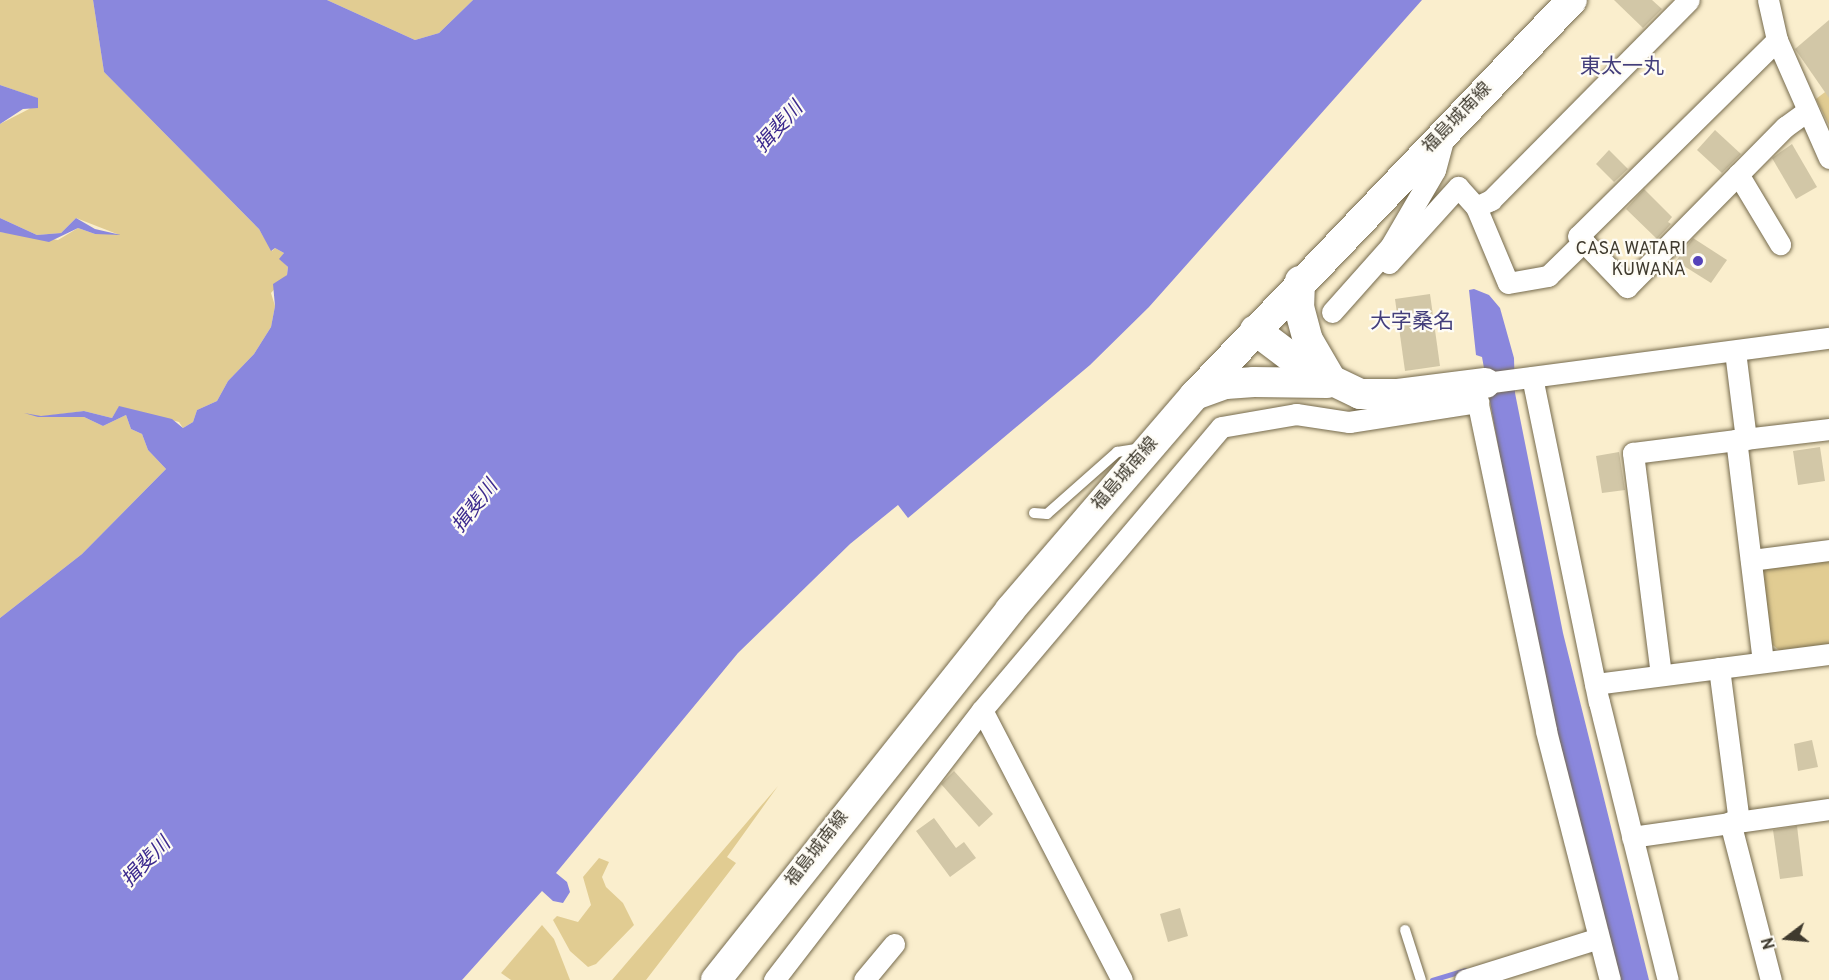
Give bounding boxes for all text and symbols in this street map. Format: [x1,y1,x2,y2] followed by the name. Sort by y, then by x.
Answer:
[1580,55,1664,81] district label: 東太一丸
[1419,79,1497,159] street label: 福島城南線
[751,98,809,158] water label: 揖斐川
[1574,240,1686,282] place label: CASA WATARI KUWANA
[1691,254,1705,268] marker: CASA WATARI KUWANA
[1370,310,1454,336] district label: 大字桑名
[1088,434,1164,516] street label: 福島城南線
[448,476,504,538] water label: 揖斐川
[782,808,854,892] street label: 福島城南線
[118,833,176,893] water label: 揖斐川
[1757,908,1817,968] north arrow
[1758,935,1781,951] text: N

